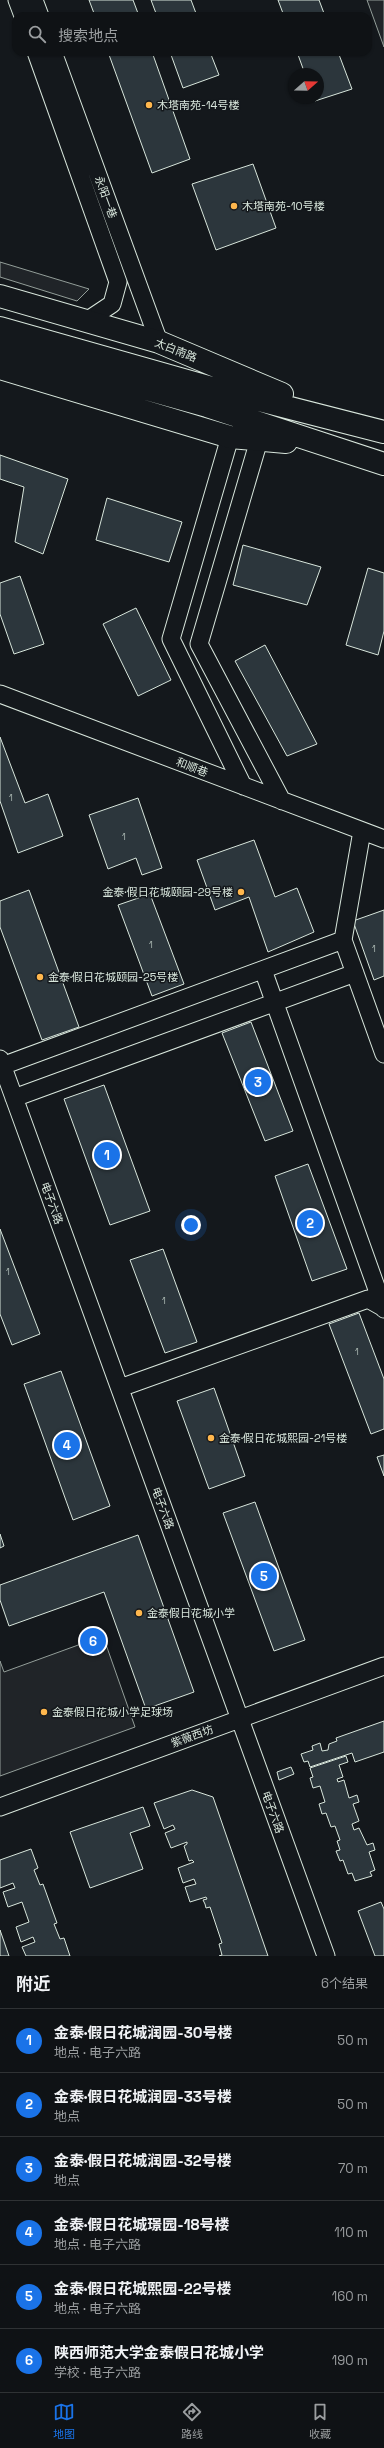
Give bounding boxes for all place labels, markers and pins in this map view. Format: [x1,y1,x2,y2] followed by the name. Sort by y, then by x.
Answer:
[157,98,239,112] place label: 木塔南苑-14号楼
[144,100,154,110] marker: 木塔南苑-14号楼
[242,199,325,213] place label: 木塔南苑-10号楼
[229,201,239,211] marker: 木塔南苑-10号楼
[103,885,233,899] place label: 金泰·假日花城颐园-29号楼
[236,887,246,897] marker: 金泰·假日花城颐园-29号楼
[48,970,178,984] place label: 金泰·假日花城颐园-25号楼
[35,972,45,982] marker: 金泰·假日花城颐园-25号楼
[245,1067,271,1097] pin: 3
[94,1140,120,1170] pin: 1
[297,1208,323,1238] pin: 2
[54,1430,80,1460] pin: 4
[219,1431,347,1445] place label: 金泰·假日花城熙园-21号楼
[206,1433,216,1443] marker: 金泰·假日花城熙园-21号楼
[251,1561,277,1591] pin: 5
[147,1606,235,1620] place label: 金泰假日花城小学
[134,1608,144,1618] marker: 金泰假日花城小学
[80,1626,106,1656] pin: 6
[52,1705,173,1719] place label: 金泰假日花城小学足球场
[39,1707,49,1717] marker: 金泰假日花城小学足球场

